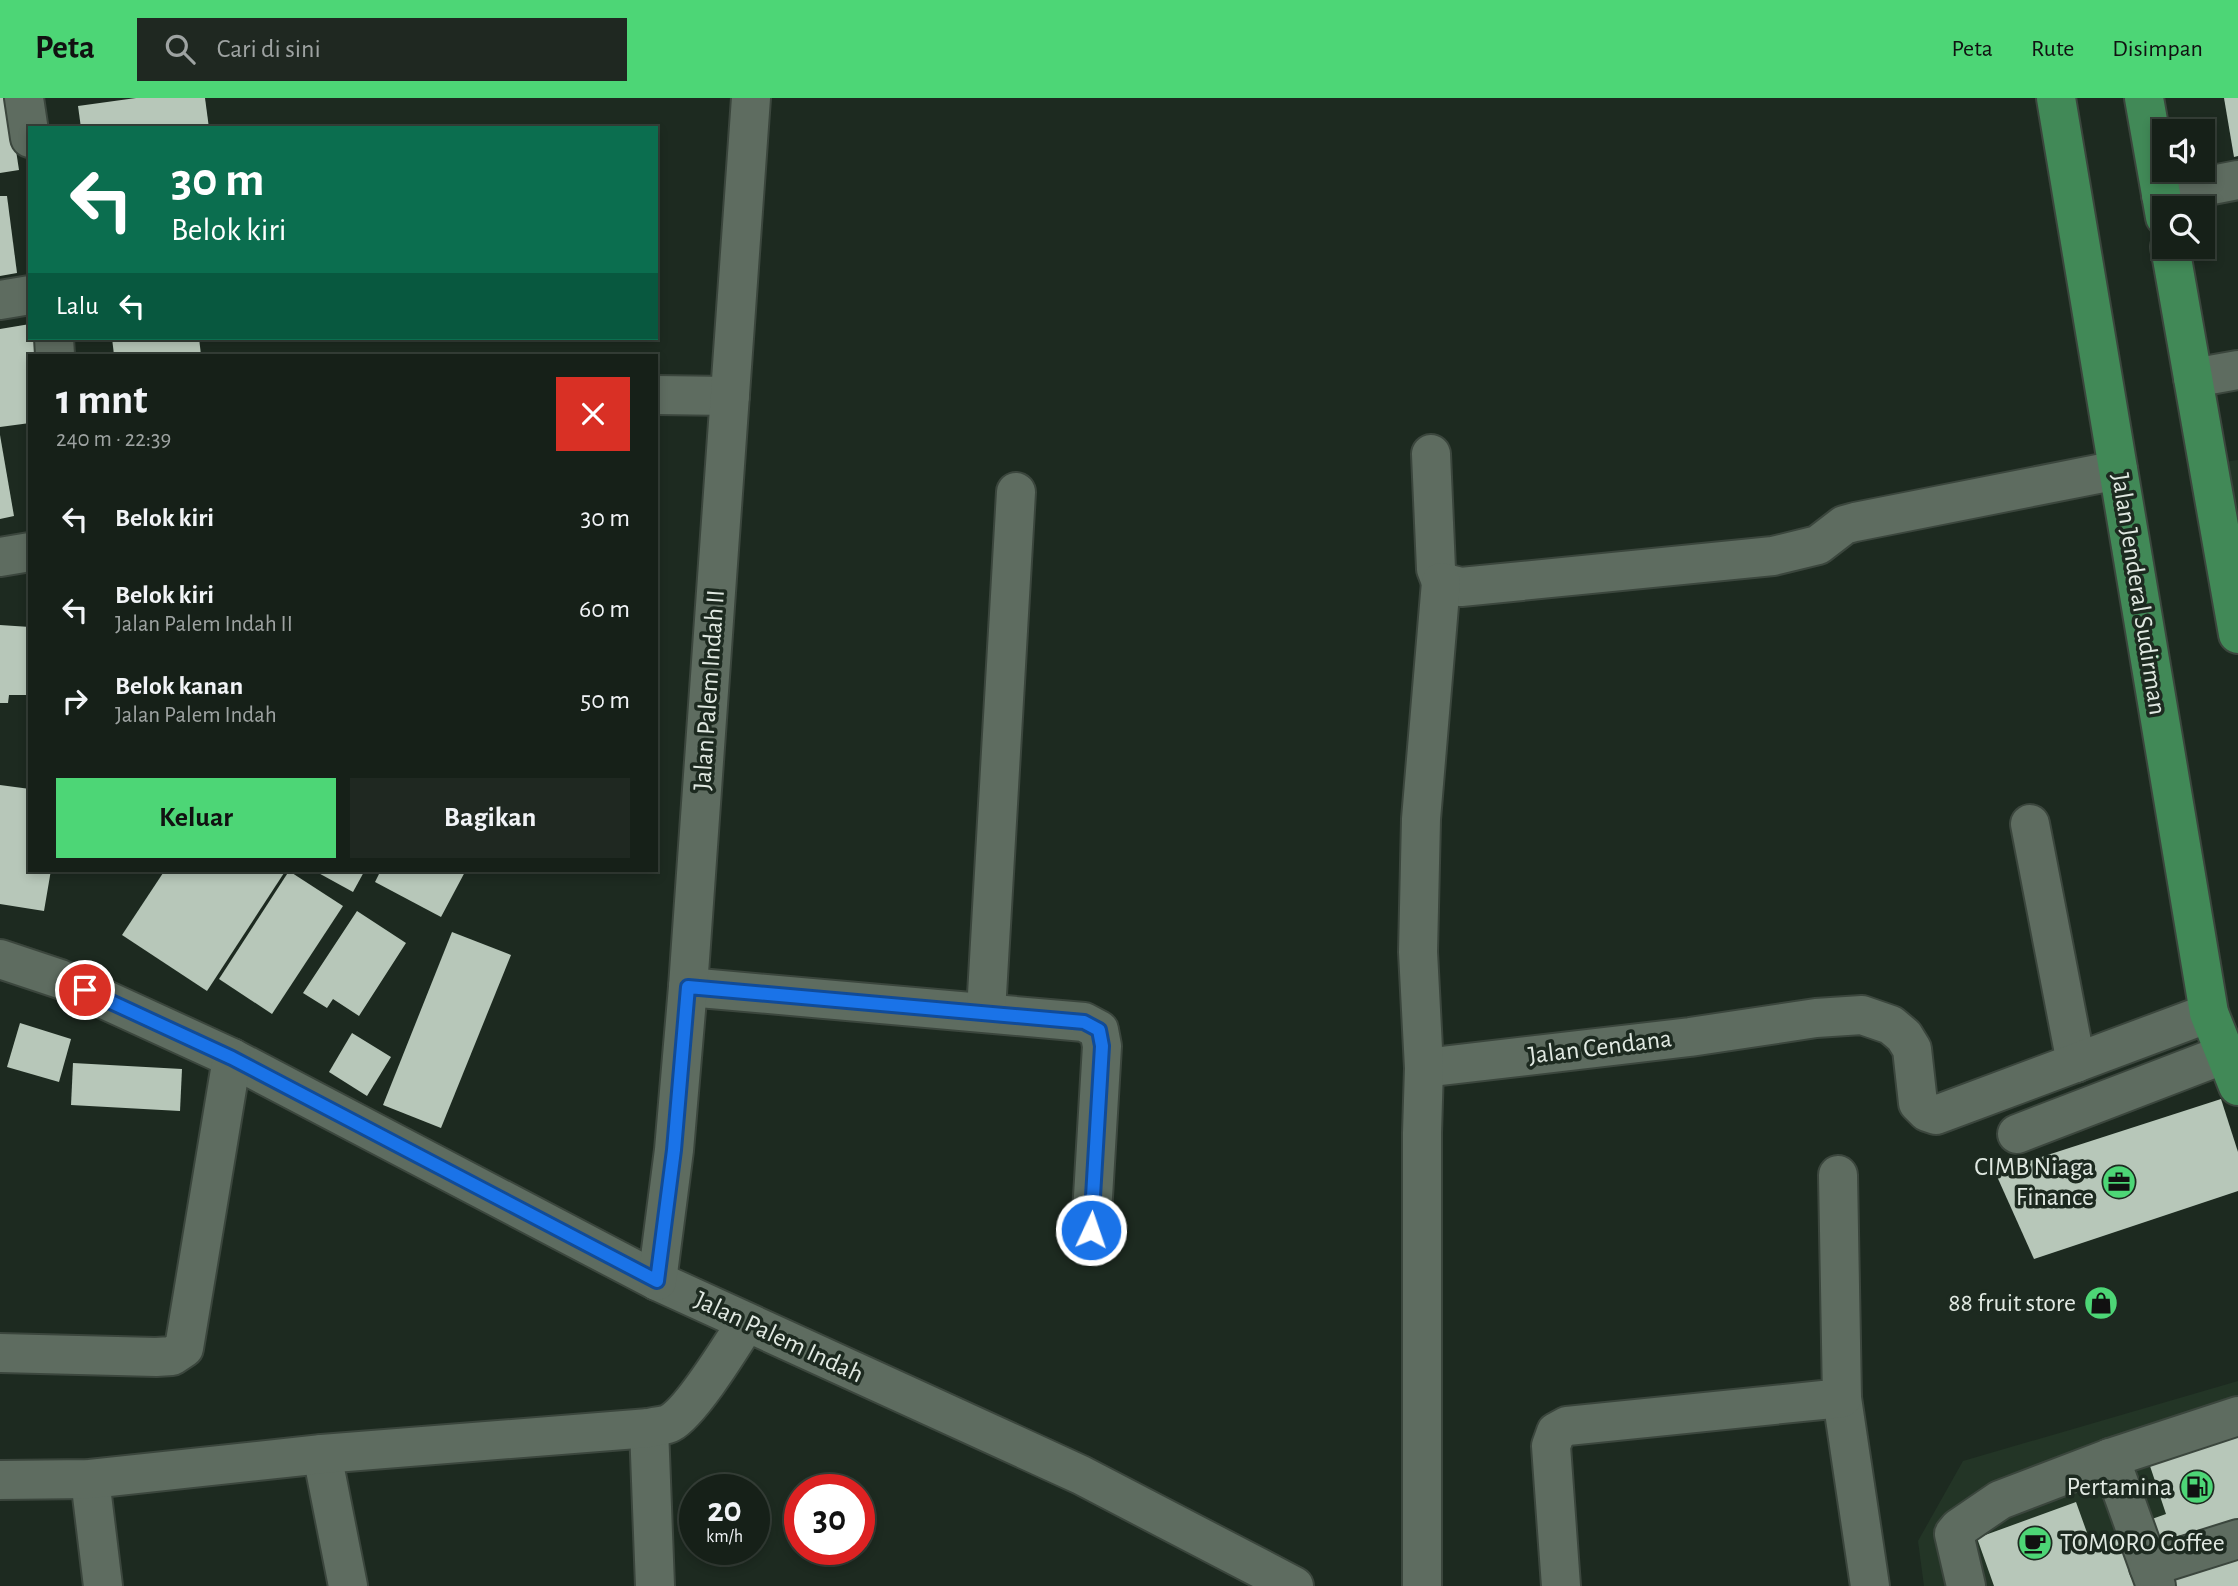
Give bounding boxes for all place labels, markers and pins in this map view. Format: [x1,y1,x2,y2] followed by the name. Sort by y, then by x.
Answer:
[55,960,115,1020] pin
[1974,1154,2094,1210] place label: CIMB Niaga Finance
[2100,1163,2138,1201] office icon: CIMB Niaga Finance
[2082,1284,2120,1322] shop icon: 88 fruit store
[1948,1290,2076,1316] place label: 88 fruit store
[2178,1468,2216,1506] fuel station icon: Pertamina
[2067,1474,2172,1500] place label: Pertamina
[2016,1524,2054,1562] cafe icon: TOMORO Coffee
[2060,1530,2225,1556] place label: TOMORO Coffee

